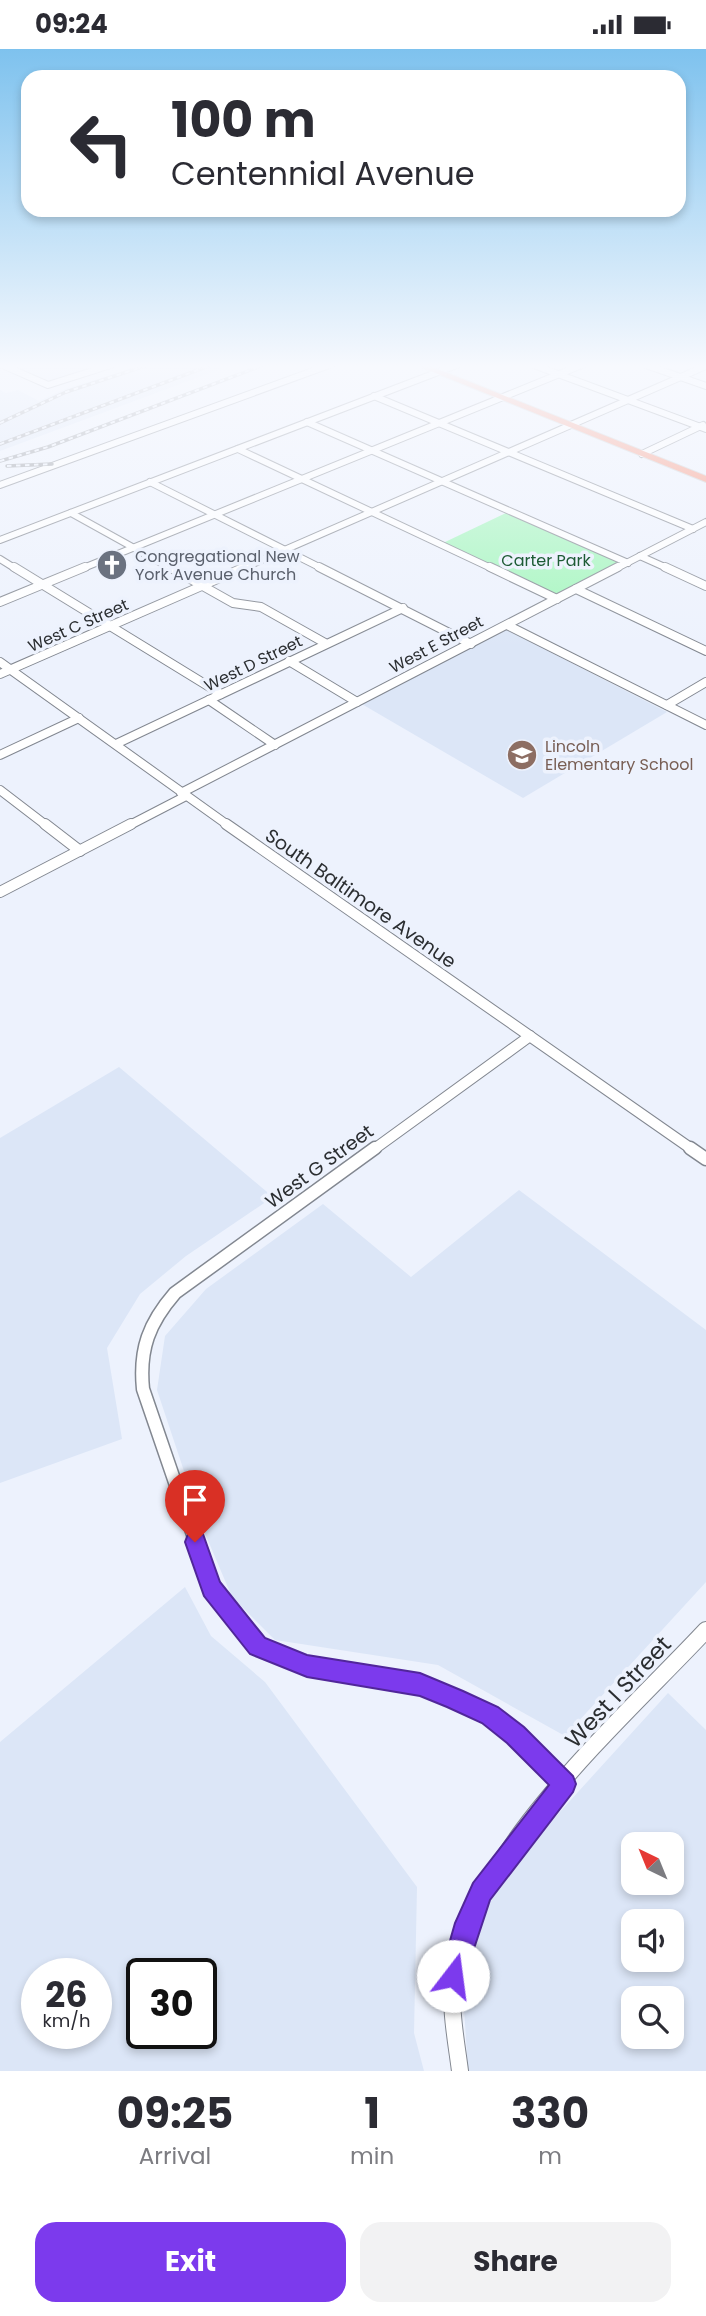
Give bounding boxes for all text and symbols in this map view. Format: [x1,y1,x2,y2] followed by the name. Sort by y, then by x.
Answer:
[35,6,108,42] text: 09:24
[171,86,316,154] text: 100 m
[56,98,147,189] icon: left
[171,151,475,196] text: Centennial Avenue
[135,545,300,586] place label: Congregational New York Avenue Church
[95,548,129,582] church icon: Congregational New York Avenue Church
[501,549,591,572] park label: Carter Park
[24,593,132,658] street label: West C Street
[385,610,487,679] street label: West E Street
[200,630,306,697] street label: West D Street
[545,735,693,776] place label: Lincoln Elementary School
[505,738,539,772] school or university icon: Lincoln Elementary School
[260,822,462,975] street label: South Baltimore Avenue
[260,1118,379,1215] street label: West G Street
[165,1470,225,1542] pin
[176,1481,214,1519] icon: arrive
[558,1629,678,1755] street label: West I Street
[621,1832,684,1895] north arrow
[621,1832,684,2049] map controls
[621,1909,684,1972] button: sound
[416,1939,490,2013] position arrow
[126,1958,217,2049] speed limit sign: 30
[45,1970,88,2019] text: 26
[621,1986,684,2049] button: search
[43,2008,90,2033] text: km/h
[117,2084,233,2143] text: 09:25
[364,2084,380,2143] text: 1
[511,2084,589,2143] text: 330
[139,2140,211,2172] text: Arrival
[350,2140,394,2172] text: min
[538,2140,562,2172] text: m
[35,2222,346,2302] button: Exit
[360,2222,671,2302] button: Share

